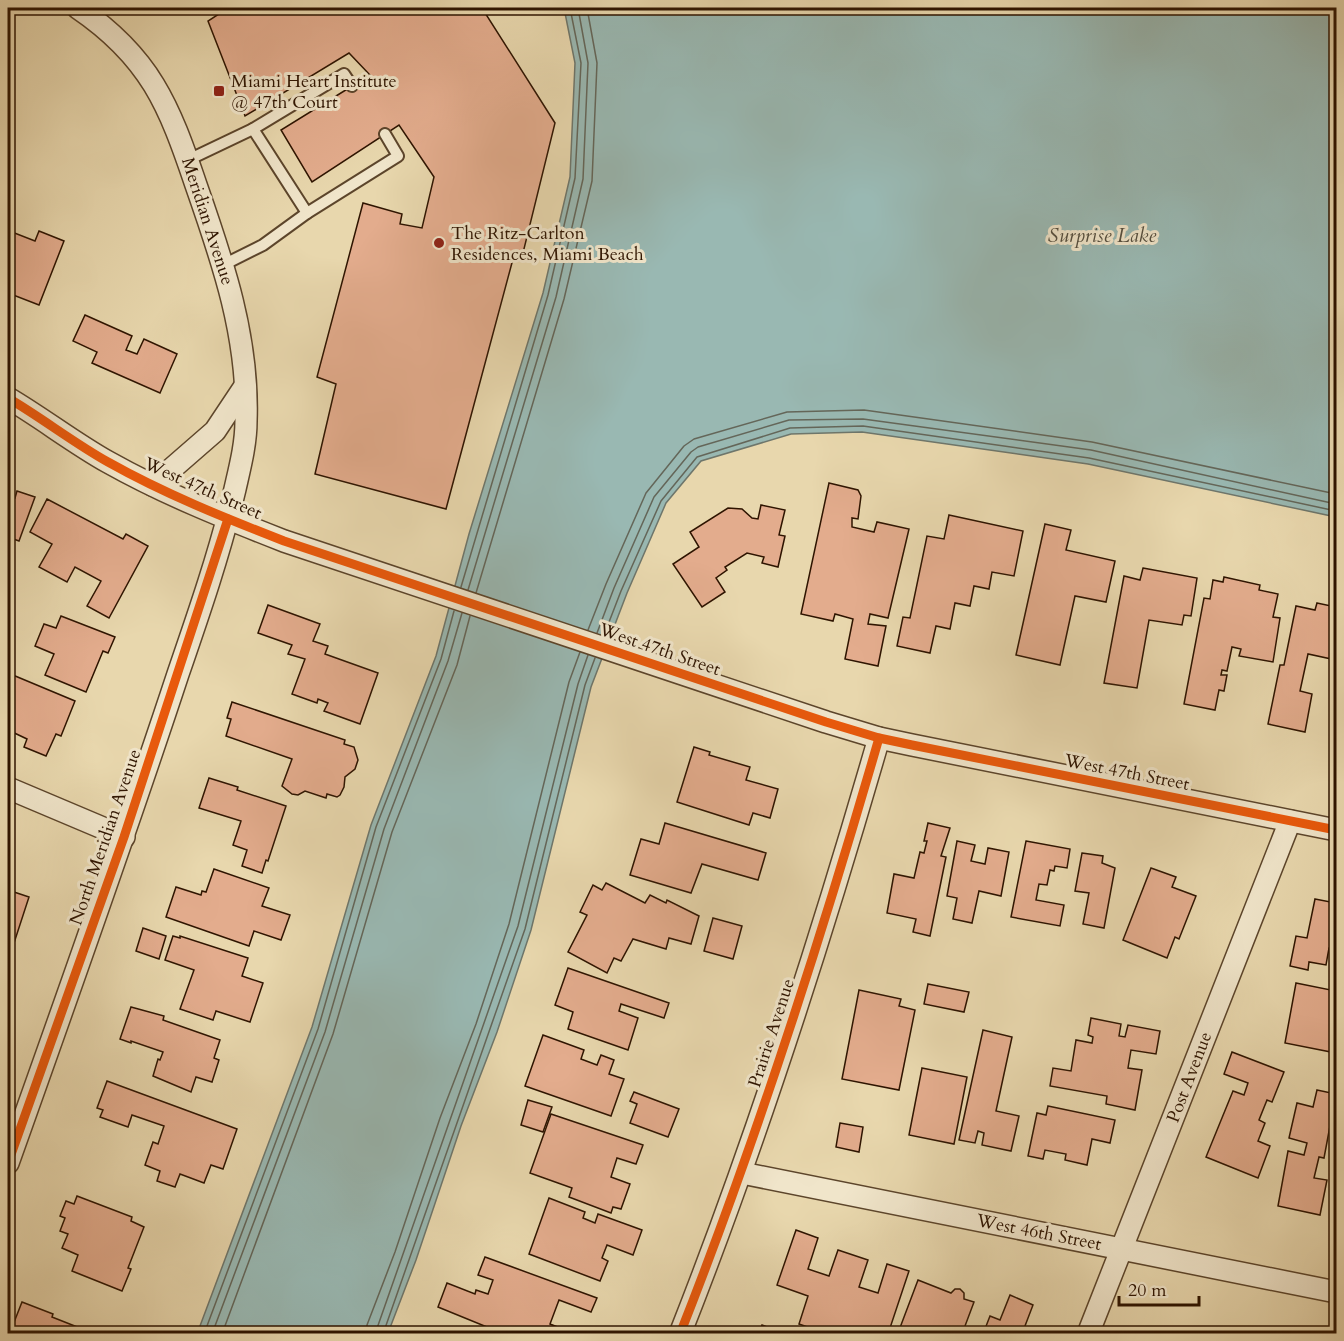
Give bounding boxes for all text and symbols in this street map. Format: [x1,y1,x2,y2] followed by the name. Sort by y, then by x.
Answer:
[231,69,397,115] place label: Miami Heart Institute @ 47th Court
[212,84,226,98] marker: Miami Heart Institute @ 47th Court
[175,154,240,288] street label: Meridian Avenue
[451,221,644,267] place label: The Ritz-Carlton Residences, Miami Beach
[1048,222,1157,249] water label: Surprise Lake
[432,236,446,250] marker: The Ritz-Carlton Residences, Miami Beach
[139,451,266,526] street label: West 47th Street
[595,617,724,682] street label: West 47th Street
[64,746,147,929] street label: North Meridian Avenue
[1061,748,1192,797] street label: West 47th Street
[742,976,801,1091] street label: Prairie Avenue
[1161,1028,1218,1126] street label: Post Avenue
[973,1208,1104,1257] street label: West 46th Street
[1119,1269,1198,1307] scale bar
[1128,1278,1167,1303] text: 20 m

